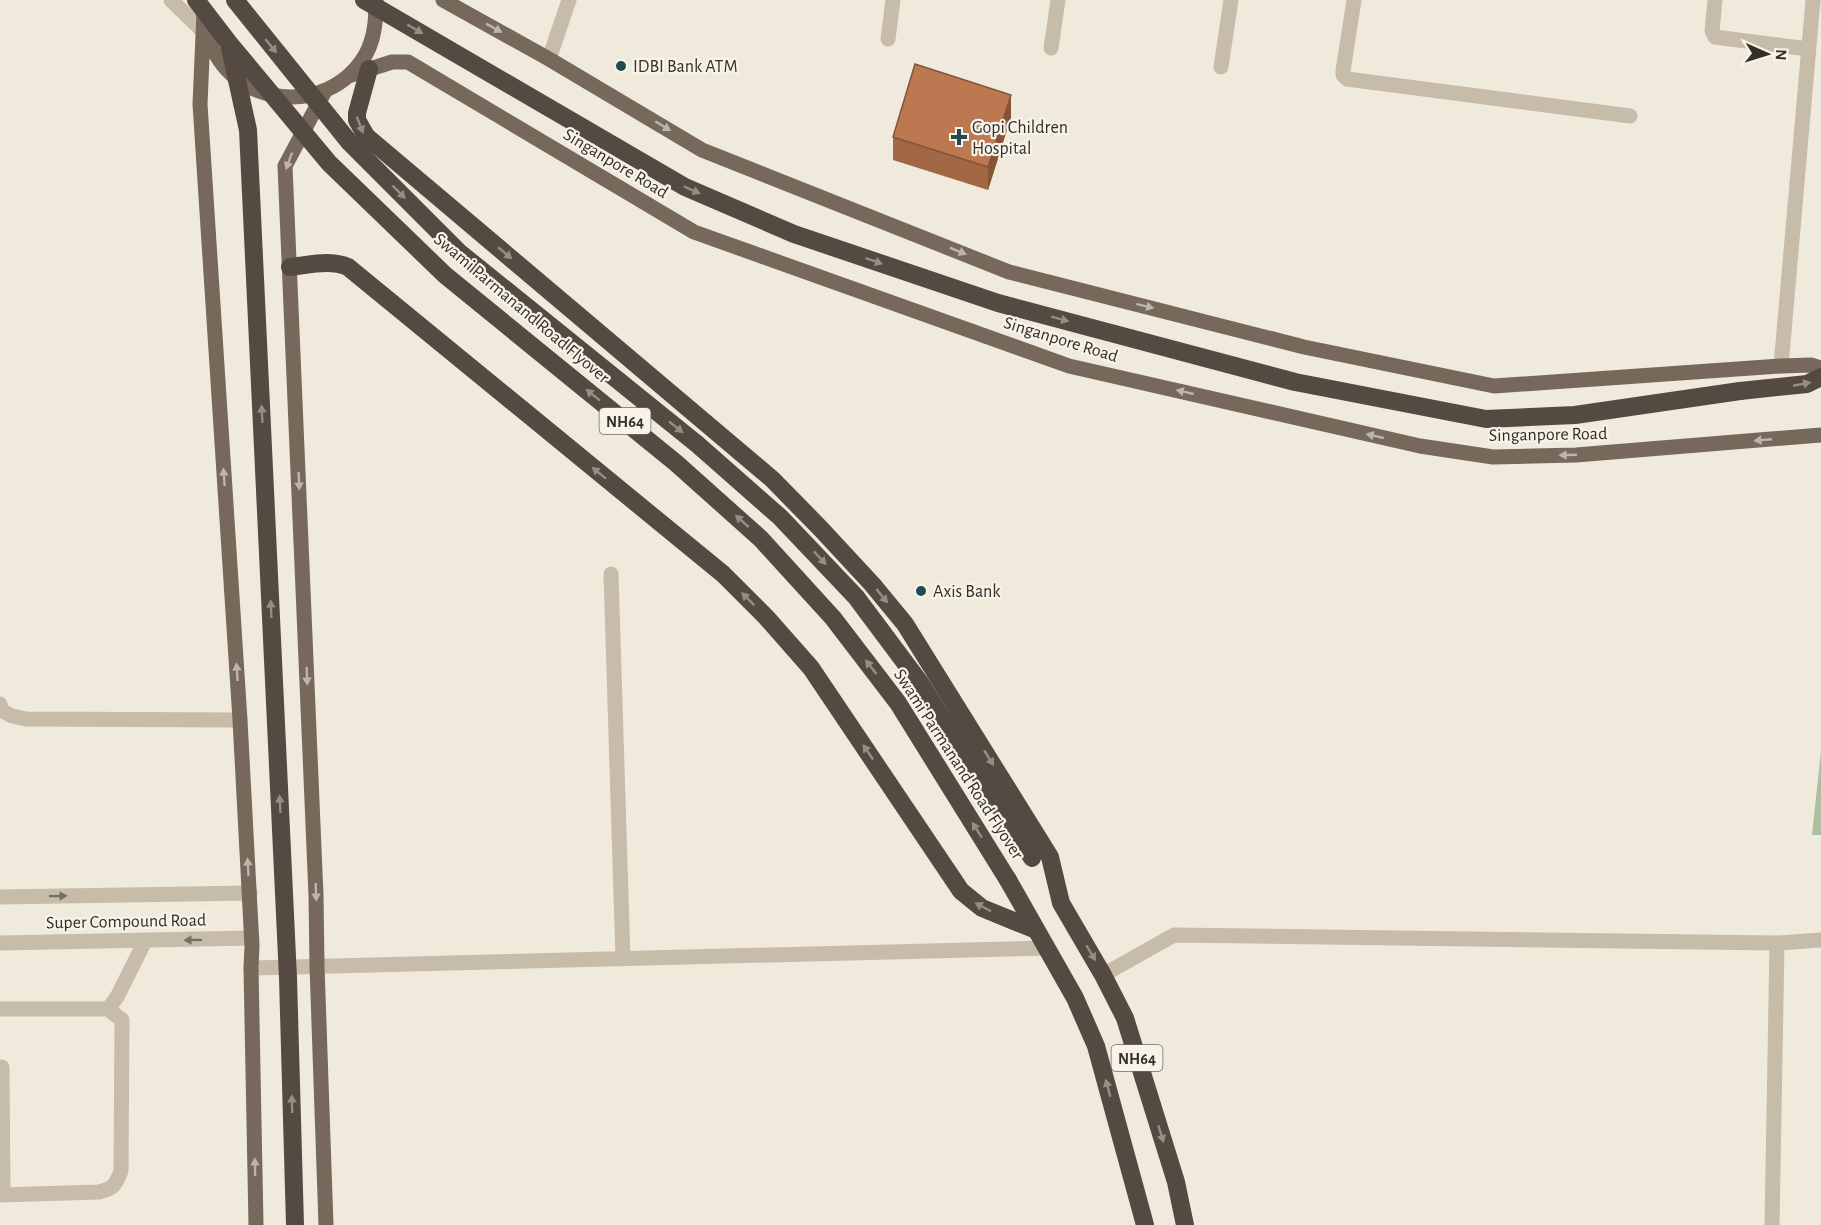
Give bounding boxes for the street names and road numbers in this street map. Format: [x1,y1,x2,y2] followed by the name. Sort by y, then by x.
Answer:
[560,126,671,202] street label: Singanpore Road
[430,230,613,387] street label: Swami Parmanand Road Flyover
[1001,314,1120,366] street label: Singanpore Road
[600,408,650,434] road number: NH64
[1488,425,1608,445] street label: Singanpore Road
[890,666,1026,863] street label: Swami Parmanand Road Flyover
[46,912,206,932] street label: Super Compound Road
[1112,1045,1162,1071] road number: NH64

